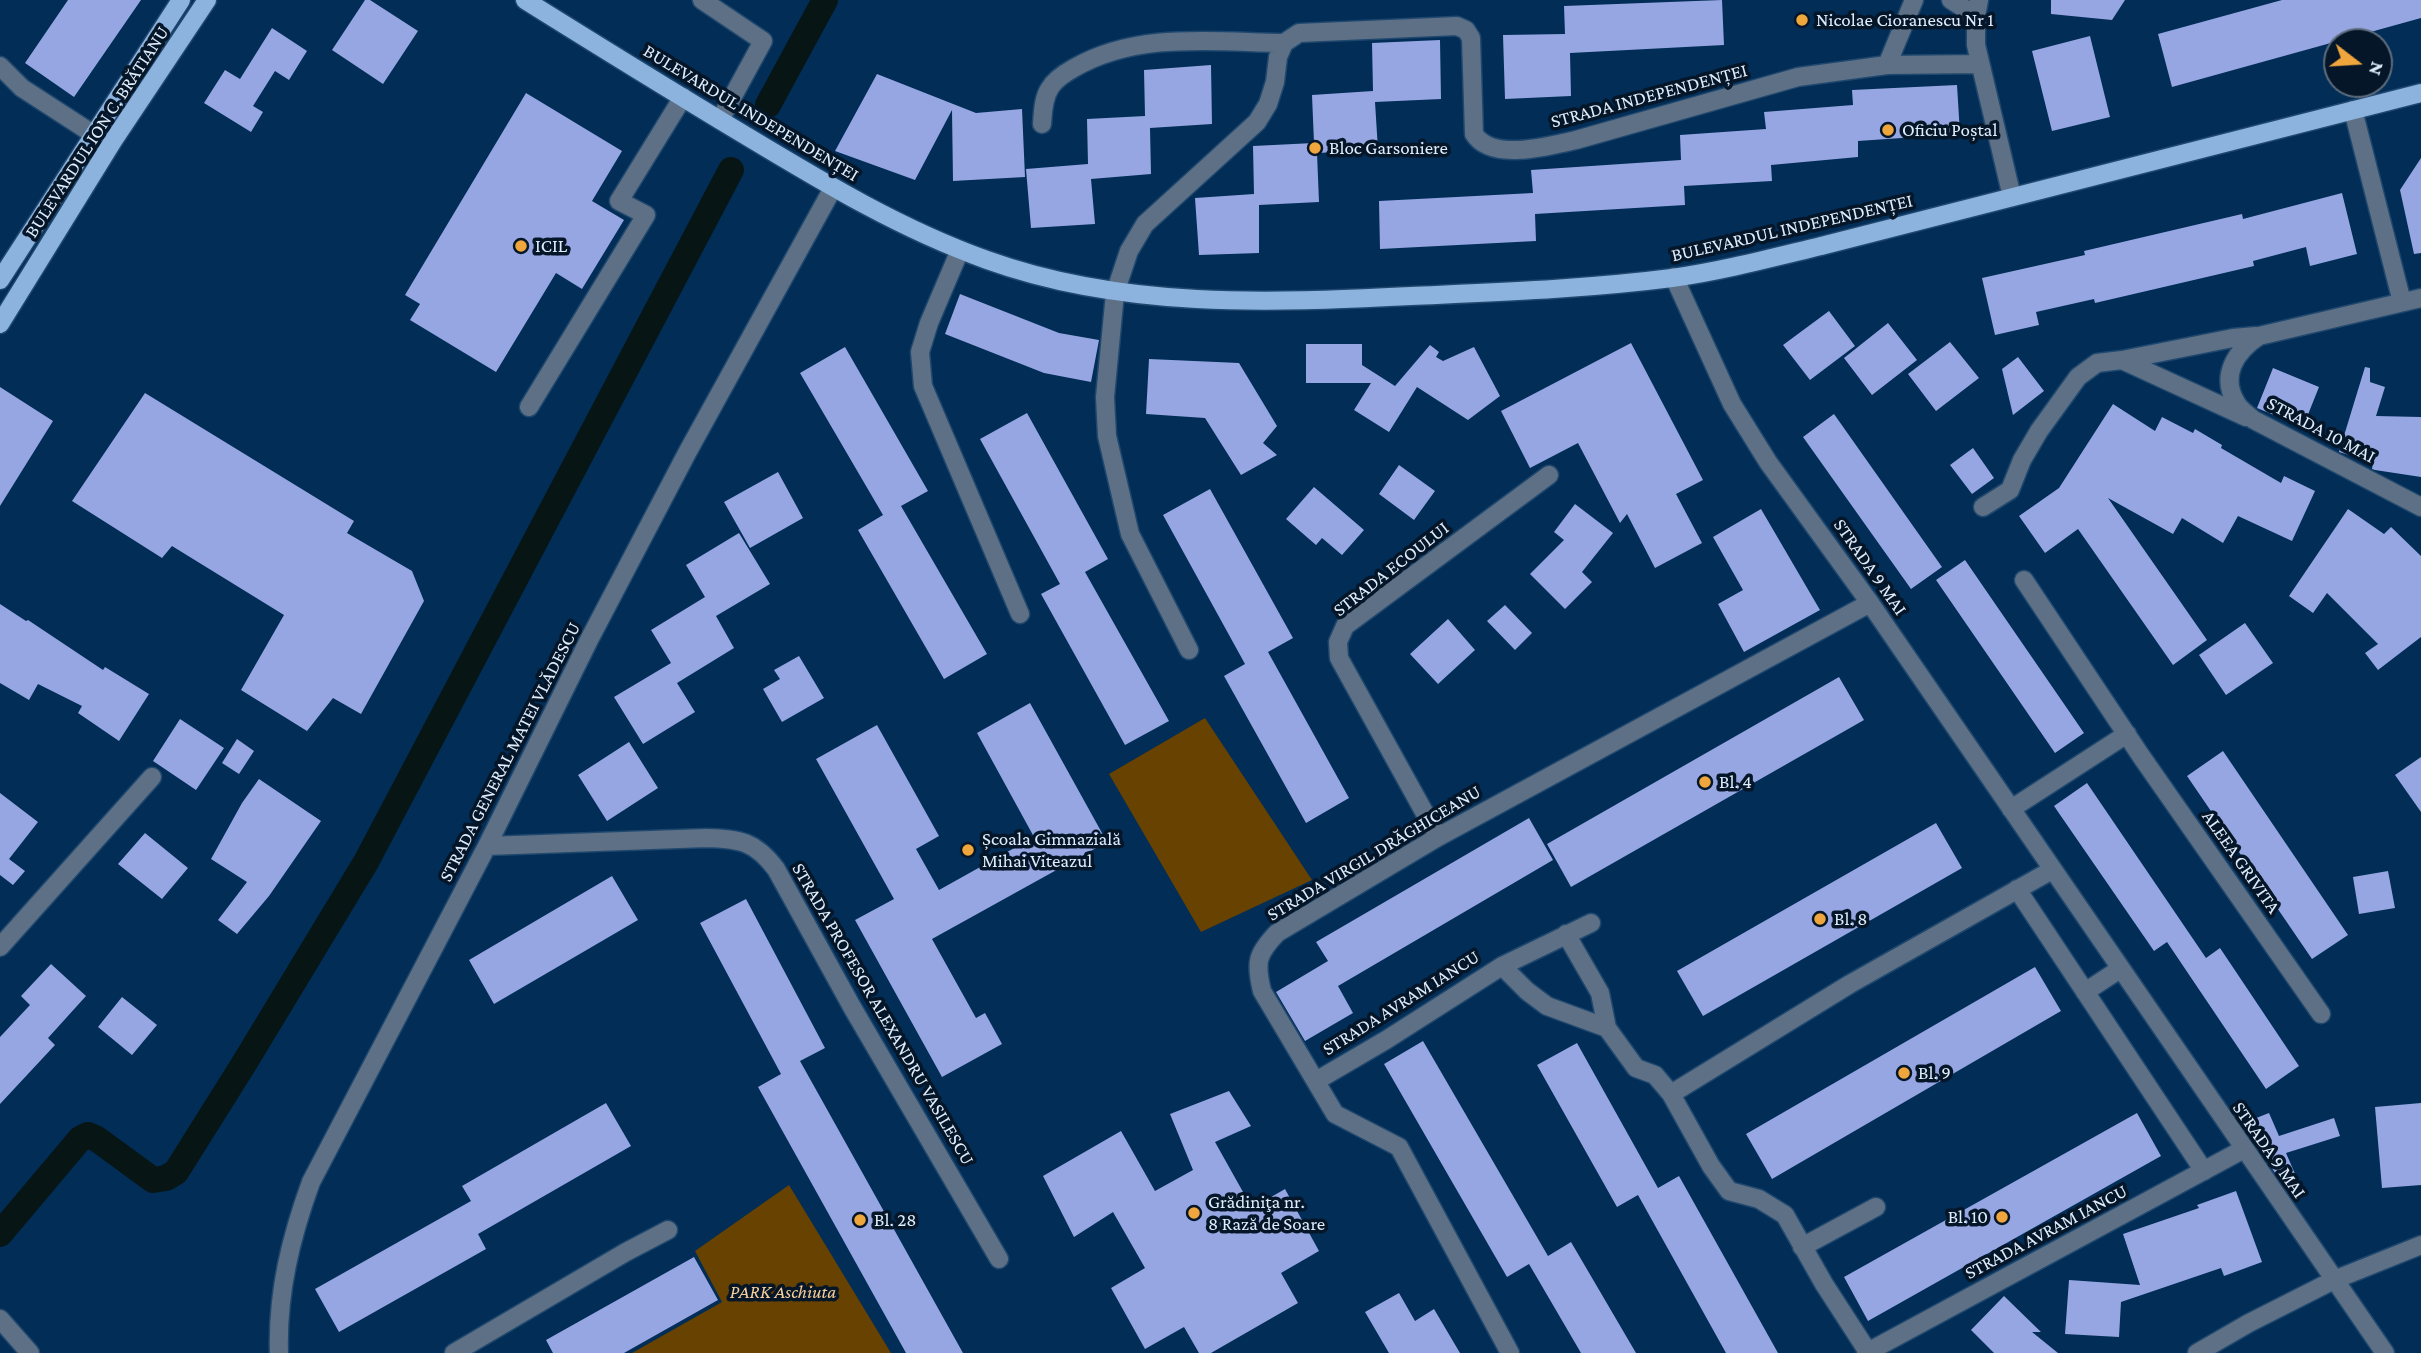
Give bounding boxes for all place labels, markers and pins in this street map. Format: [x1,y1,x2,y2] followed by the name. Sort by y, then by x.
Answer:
[1816,9,1994,31] place label: Nicolae Cioranescu Nr 1
[1794,12,1810,28] marker: Nicolae Cioranescu Nr 1
[1902,119,1997,141] place label: Oficiu Poștal
[1880,122,1896,138] marker: Oficiu Poștal
[1329,137,1448,159] place label: Bloc Garsoniere
[1307,140,1323,156] marker: Bloc Garsoniere
[535,235,567,257] place label: ICIL
[513,238,529,254] marker: ICIL
[1719,771,1752,793] place label: Bl. 4
[1697,774,1713,790] marker: Bl. 4
[982,828,1121,872] place label: Școala Gimnazială Mihai Viteazul
[960,842,976,858] marker: Școala Gimnazială Mihai Viteazul
[1834,908,1868,930] place label: Bl. 8
[1812,911,1828,927] marker: Bl. 8
[1918,1062,1951,1084] place label: Bl. 9
[1896,1065,1912,1081] marker: Bl. 9
[1208,1191,1325,1235] place label: Grădiniţa nr. 8 Rază de Soare
[1186,1205,1202,1221] marker: Grădiniţa nr. 8 Rază de Soare
[1948,1206,1988,1228] place label: Bl. 10
[874,1209,917,1231] place label: Bl. 28
[1994,1209,2010,1225] marker: Bl. 10
[852,1212,868,1228] marker: Bl. 28

